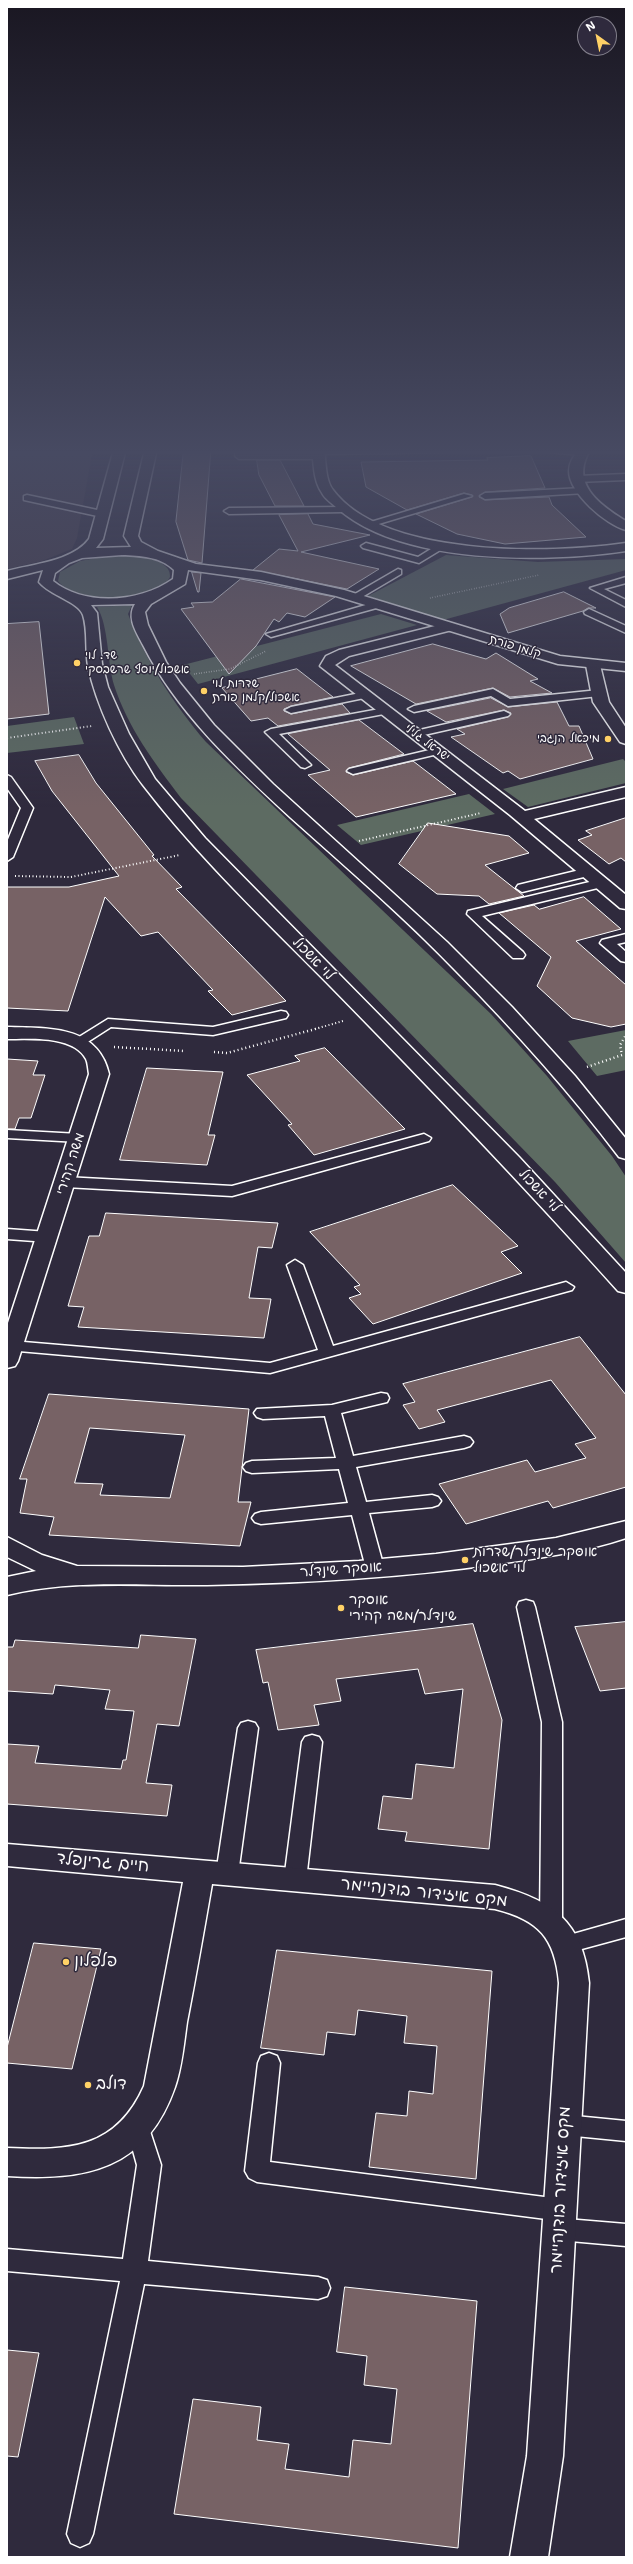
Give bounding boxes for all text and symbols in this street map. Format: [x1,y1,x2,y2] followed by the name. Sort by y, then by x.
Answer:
[577,16,617,56] north arrow
[583,18,598,35] text: N
[487,632,543,662] street label: קלמן פורת
[85,649,189,677] place label: שד. לוי אשכול/יוסף שרשבסקי
[72,658,82,668] marker: שד. לוי אשכול/יוסף שרשבסקי
[212,677,300,705] place label: שדרות לוי אשכול/קלמן פורת
[199,686,209,696] marker: שדרות לוי אשכול/קלמן פורת
[401,721,453,765] street label: ישראל גלילי
[537,732,600,746] place label: מיכאל הנגבי
[603,734,613,744] marker: מיכאל הנגבי
[289,934,337,984] street label: לוי אשכול
[53,1131,89,1197] street label: משה קהירי
[515,1166,563,1216] street label: לוי אשכול
[473,1544,597,1576] place label: אוסקר שינדלר/שדרות לוי אשכול
[460,1555,470,1565] marker: אוסקר שינדלר/שדרות לוי אשכול
[299,1559,383,1581] street label: אוסקר שינדלר
[349,1592,457,1624] place label: אוסקר שינדלר/משה קהירי
[336,1603,346,1613] marker: אוסקר שינדלר/משה קהירי
[56,1849,150,1877] street label: חיים גרינפלד
[340,1874,508,1912] street label: מקס איזידור בודנהיימר
[74,1952,117,1972] place label: פלפלון
[61,1957,71,1967] marker: פלפלון
[96,2075,127,2095] place label: דולב
[83,2080,93,2090] marker: דולב
[546,2106,576,2274] street label: מקס איזידור בודנהיימר

